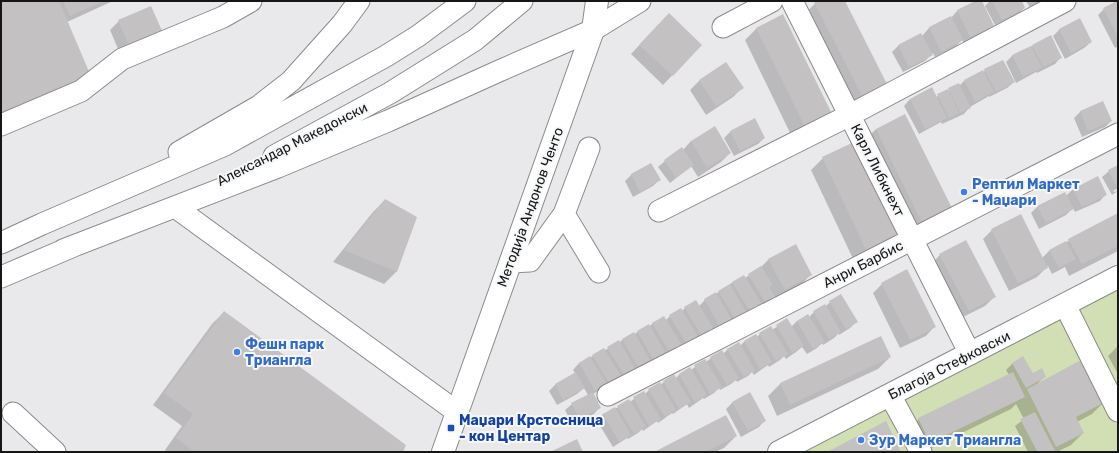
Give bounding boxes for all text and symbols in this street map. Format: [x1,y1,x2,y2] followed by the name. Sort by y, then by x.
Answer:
[214,99,370,190] street label: Александар Македонски
[847,121,908,219] street label: Карл Либкнехт
[494,125,567,289] street label: Методија Андонов Ченто
[972,176,1080,209] place label: Рептил Маркет - Маџари
[959,187,969,197] marker: Рептил Маркет - Маџари
[820,237,906,292] street label: Анри Барбис
[885,327,1013,404] street label: Благоја Стефковски
[245,336,325,369] place label: Фешн парк Триангла
[232,347,242,357] marker: Фешн парк Триангла
[459,412,603,445] place label: Маџари Крстосница - кон Центар
[446,423,456,433] marker: Маџари Крстосница - кон Центар
[869,432,1021,449] place label: Зур Маркет Триангла
[856,435,866,445] marker: Зур Маркет Триангла

